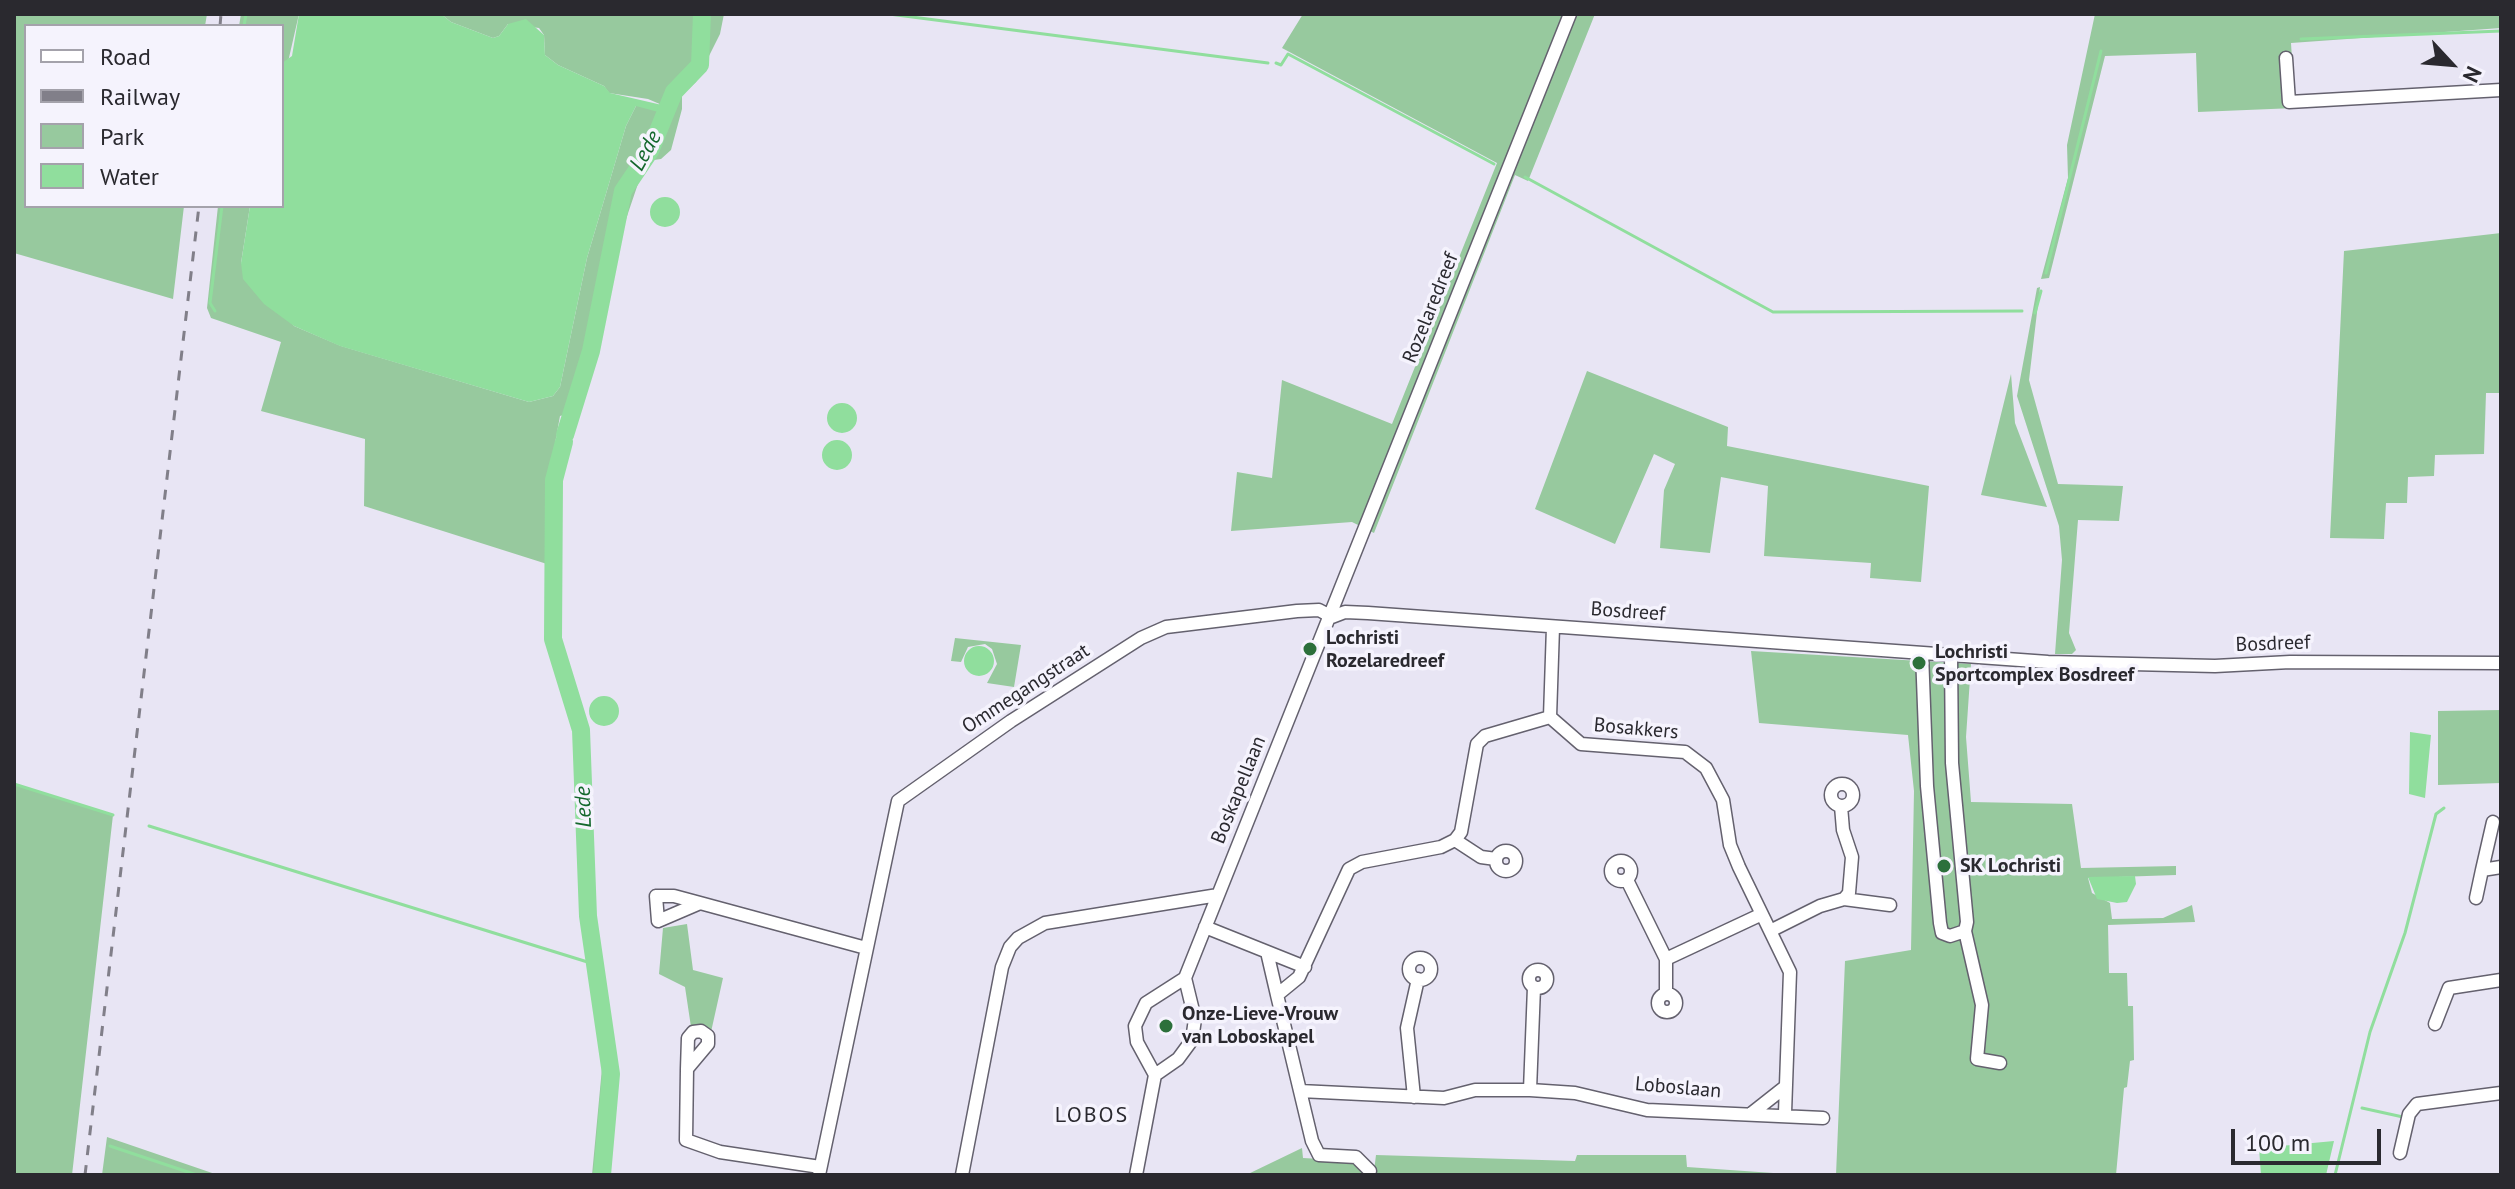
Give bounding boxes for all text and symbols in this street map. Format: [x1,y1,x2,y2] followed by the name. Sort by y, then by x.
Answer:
[24,24,284,208] legend
[2411,24,2491,104] north arrow
[100,41,151,72] text: Road
[2457,62,2488,87] text: N
[100,81,180,112] text: Railway
[100,121,144,152] text: Park
[624,126,668,176] water label: Lede
[100,161,159,192] text: Water
[1398,249,1464,367] street label: Rozelaredreef
[1590,597,1666,627] street label: Bosdreef
[1326,626,1444,673] place label: Lochristi Rozelaredreef
[2235,631,2311,657] street label: Bosdreef
[958,639,1094,739] street label: Ommegangstraat
[1301,640,1319,658] marker: Lochristi Rozelaredreef
[1935,640,2134,687] place label: Lochristi Sportcomplex Bosdreef
[1910,654,1928,672] marker: Lochristi Sportcomplex Bosdreef
[1593,713,1679,745] street label: Bosakkers
[1207,733,1271,847] street label: Boskapellaan
[570,786,598,828] water label: Lede
[1960,854,2061,878] place label: SK Lochristi
[1935,857,1953,875] marker: SK Lochristi
[1182,1002,1338,1049] place label: Onze-Lieve-Vrouw van Loboskapel
[1157,1017,1175,1035] marker: Onze-Lieve-Vrouw van Loboskapel
[1634,1072,1722,1104] street label: Loboslaan
[1055,1103,1129,1129] district label: LOBOS
[2235,1113,2385,1163] scale bar
[2245,1127,2310,1158] text: 100 m

